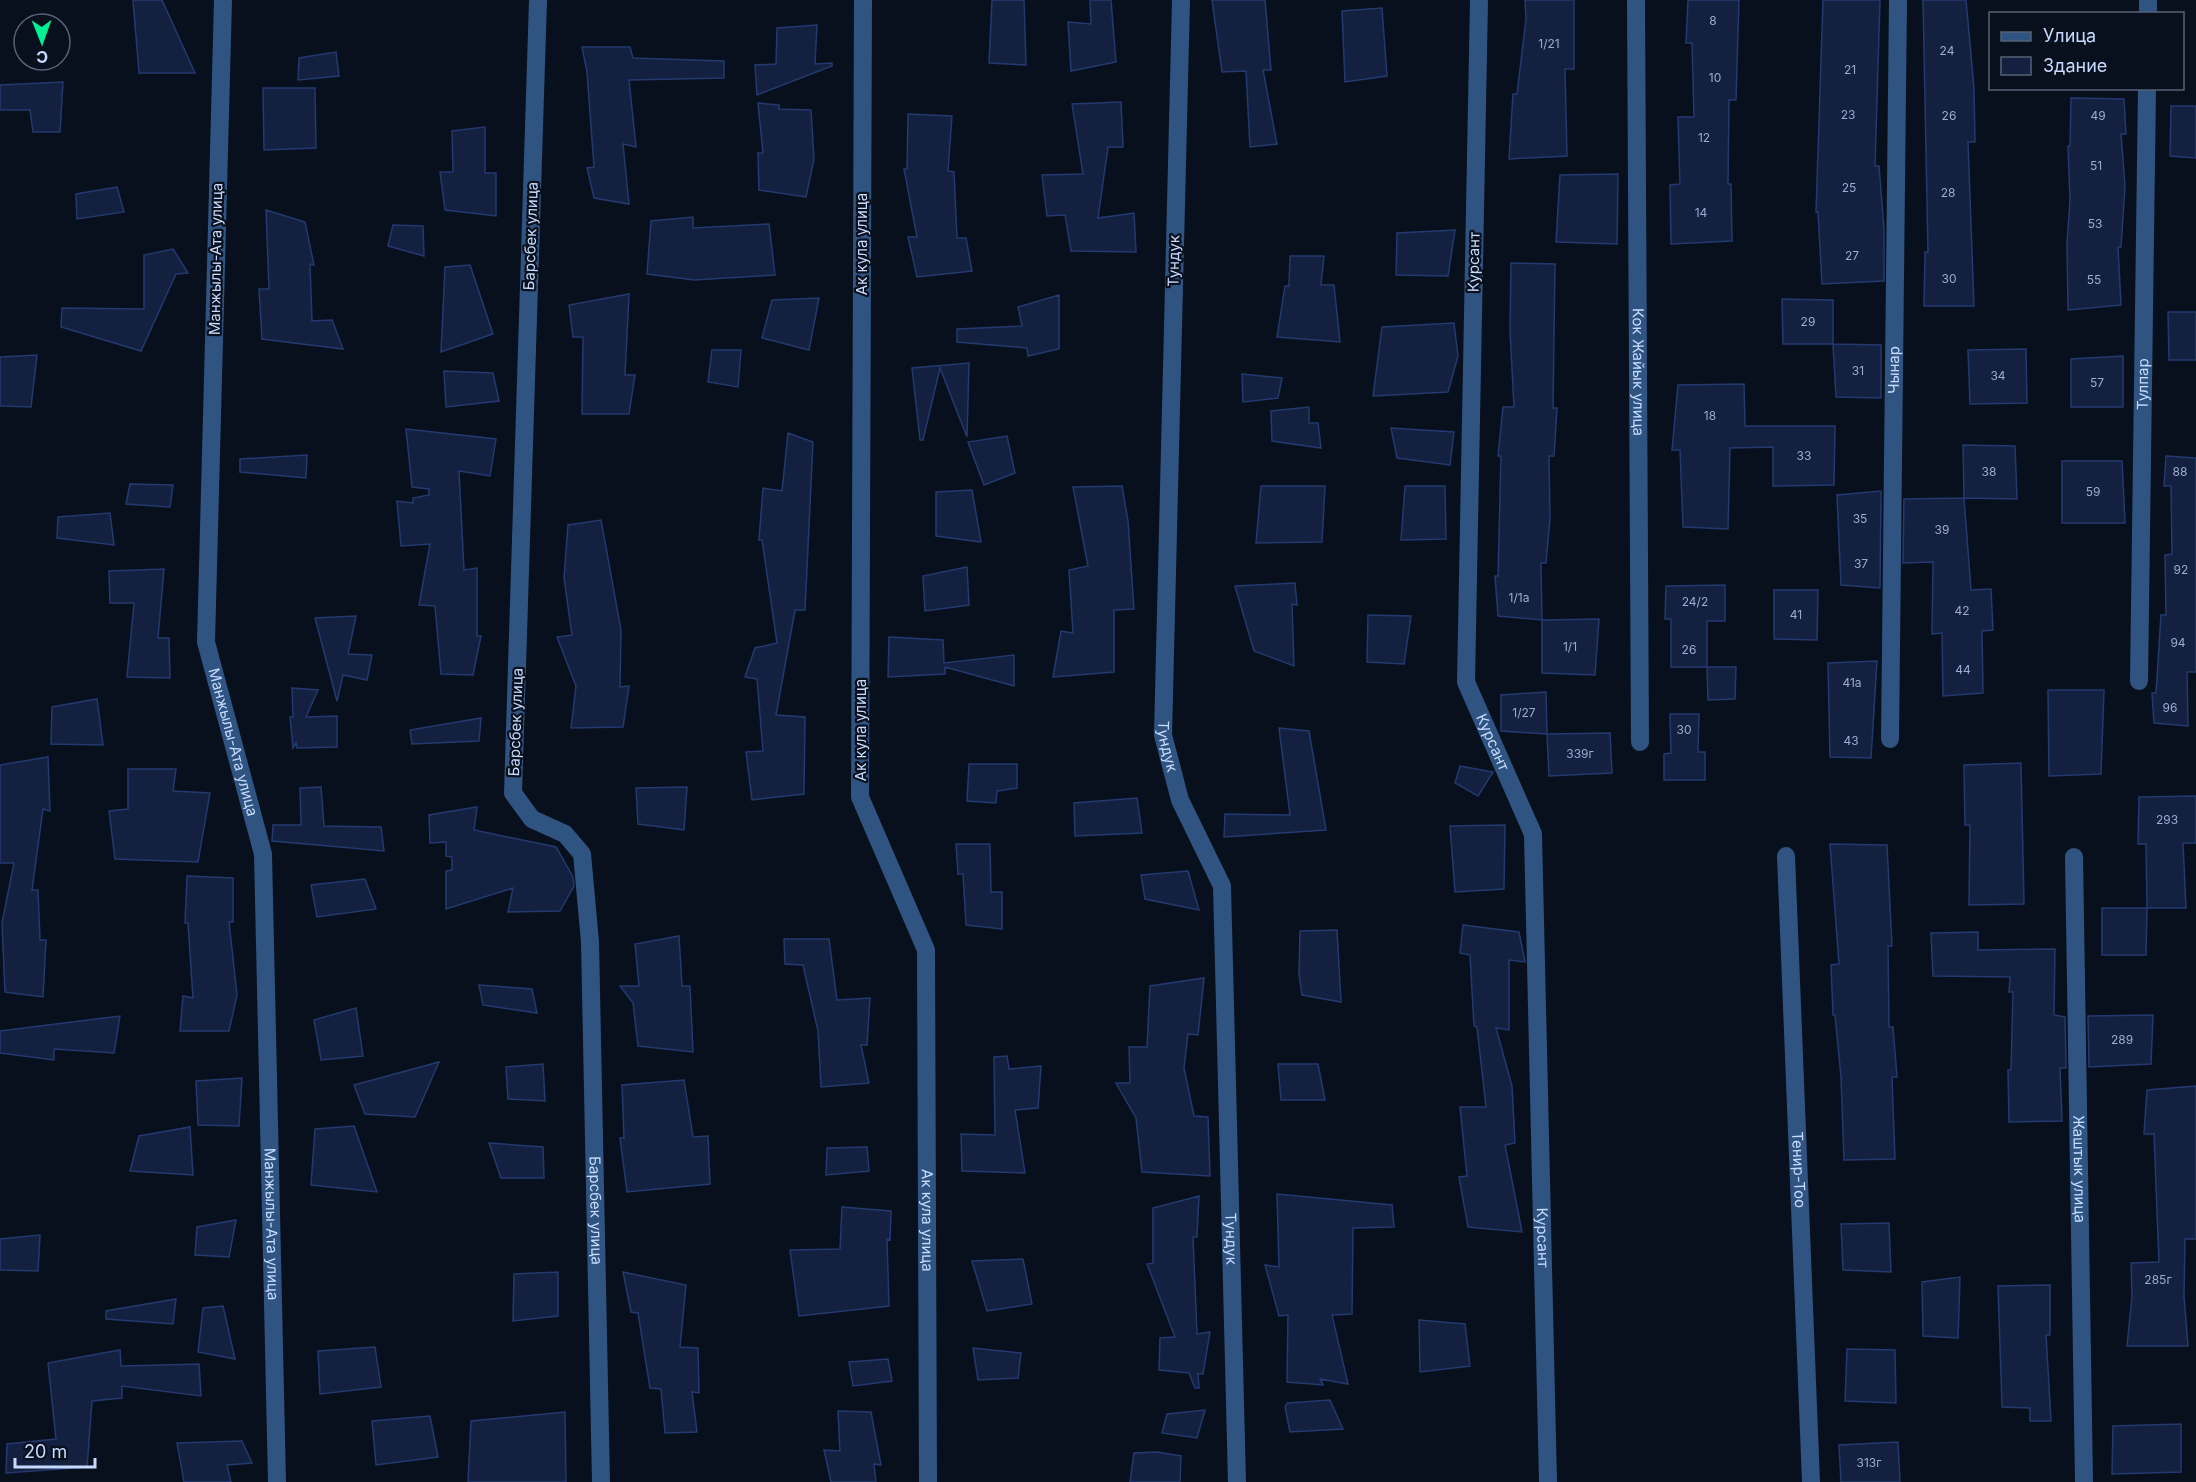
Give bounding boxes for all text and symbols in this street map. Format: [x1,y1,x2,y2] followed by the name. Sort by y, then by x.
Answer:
[12,12,72,72] north arrow
[1989,12,2184,90] legend
[1709,13,1717,28] house number: 8
[2043,25,2096,46] text: Улица
[1538,36,1560,51] house number: 1/21
[1940,43,1955,58] house number: 24
[36,47,48,67] text: С
[2043,55,2107,76] text: Здание
[1844,62,1856,77] house number: 21
[1709,70,1721,85] house number: 10
[1841,107,1855,122] house number: 23
[1942,108,1956,123] house number: 26
[2090,108,2106,123] house number: 49
[1698,130,1710,145] house number: 12
[2090,158,2102,173] house number: 51
[1842,180,1856,195] house number: 25
[519,181,542,291] street label: Барсбек улица
[205,183,226,335] street label: Манжылы-Ата улица
[1941,185,1955,200] house number: 28
[852,193,871,295] street label: Ак кула улица
[1695,205,1708,220] house number: 14
[2088,216,2102,231] house number: 53
[1463,232,1484,292] street label: Курсант
[1164,235,1183,287] street label: Тундук
[1845,248,1859,263] house number: 27
[1942,271,1956,286] house number: 30
[2087,272,2101,287] house number: 55
[1629,308,1648,436] street label: Кок Жайык улица
[1801,314,1815,329] house number: 29
[1884,346,1903,394] street label: Чынар
[2133,358,2152,410] street label: Тулпар
[1852,363,1864,378] house number: 31
[1990,368,2006,383] house number: 34
[2090,375,2104,390] house number: 57
[1704,408,1716,423] house number: 18
[1797,448,1811,463] house number: 33
[1982,464,1996,479] house number: 38
[2173,464,2187,479] house number: 88
[2086,484,2100,499] house number: 59
[1853,511,1867,526] house number: 35
[1935,522,1949,537] house number: 39
[1854,556,1868,571] house number: 37
[2174,562,2188,577] house number: 92
[1509,590,1529,605] house number: 1/1а
[1682,594,1708,609] house number: 24/2
[1954,603,1970,618] house number: 42
[1790,607,1802,622] house number: 41
[2170,635,2186,650] house number: 94
[1563,639,1577,654] house number: 1/1
[1682,642,1696,657] house number: 26
[1955,662,1971,677] house number: 44
[204,666,262,818] street label: Манжылы-Ата улица
[504,667,527,777] street label: Барсбек улица
[1842,675,1862,690] house number: 41а
[851,679,870,781] street label: Ак кула улица
[2163,700,2177,715] house number: 96
[1512,705,1536,720] house number: 1/27
[1472,711,1514,773] street label: Курсант
[1154,721,1182,774] street label: Тундук
[1677,722,1691,737] house number: 30
[1843,733,1859,748] house number: 43
[1566,746,1594,761] house number: 339г
[2156,812,2178,827] house number: 293
[2111,1032,2133,1047] house number: 289
[2069,1115,2090,1223] street label: Жаштык улица
[1788,1131,1810,1208] street label: Тенир-Тоо
[261,1148,283,1301] street label: Манжылы-Ата улица
[585,1156,607,1265] street label: Барсбек улица
[918,1169,937,1272] street label: Ак кула улица
[1533,1207,1553,1268] street label: Курсант
[1221,1212,1242,1265] street label: Тундук
[2144,1272,2172,1287] house number: 285г
[15,1431,94,1469] scale bar
[24,1441,67,1462] text: 20 m
[1857,1455,1881,1470] house number: 313г

